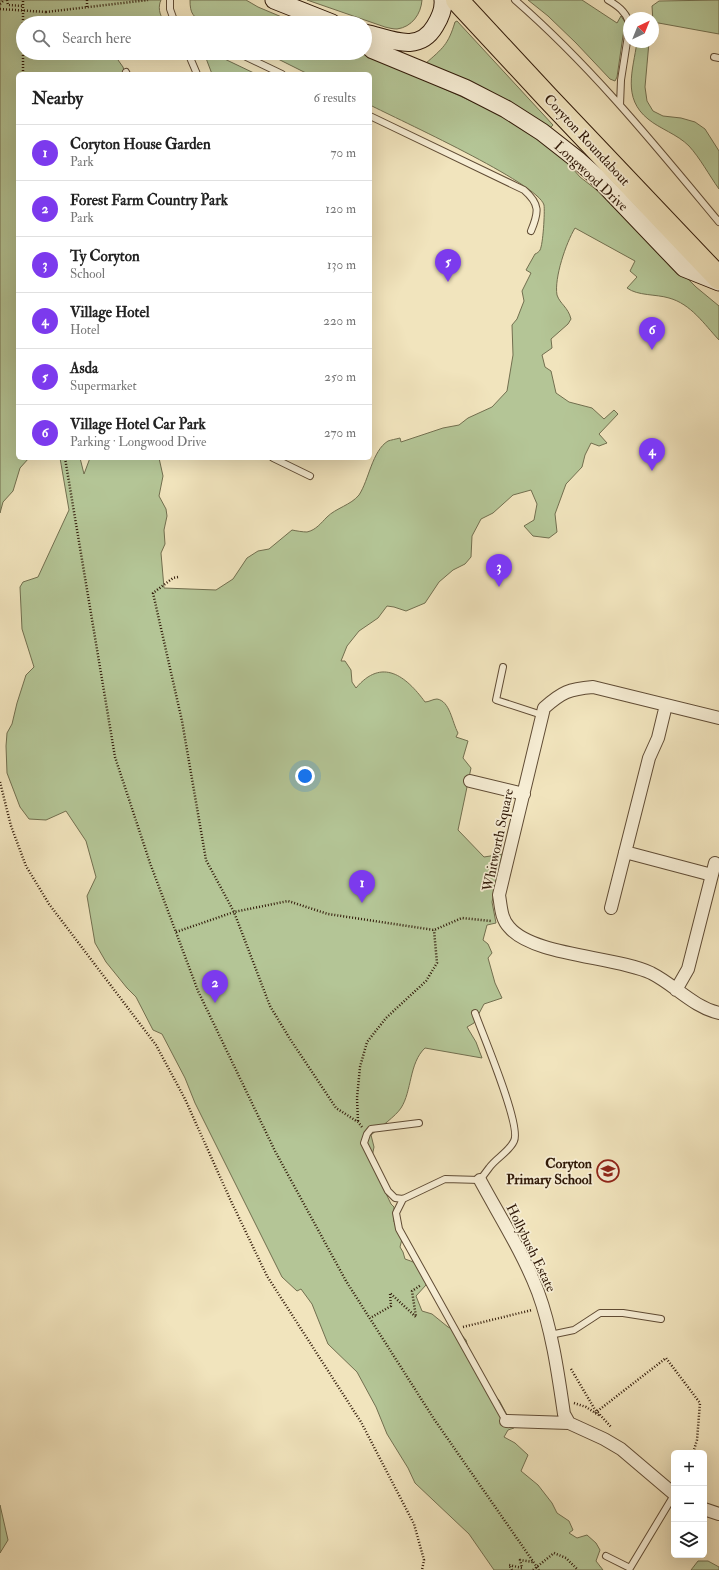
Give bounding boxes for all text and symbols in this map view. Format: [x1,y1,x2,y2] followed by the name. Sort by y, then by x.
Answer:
[623,12,659,48] north arrow
[16,16,372,60] search box
[30,27,52,49] icon: search
[62,29,131,48] text: Search here
[32,88,83,109] text: Nearby
[313,90,356,106] text: 6 results
[540,91,634,190] street label: Coryton Roundabout
[70,135,211,154] text: Coryton House Garden
[550,137,632,215] street label: Longwood Drive
[43,145,47,161] text: 1
[331,145,356,161] text: 70 m
[70,154,94,170] text: Park
[70,191,228,210] text: Forest Farm Country Park
[42,201,48,217] text: 2
[325,201,356,217] text: 120 m
[70,210,94,226] text: Park
[70,247,140,266] text: Ty Coryton
[435,249,461,282] pin: 5
[43,257,48,273] text: 3
[327,257,356,273] text: 130 m
[70,266,105,282] text: School
[70,303,150,322] text: Village Hotel
[41,313,49,329] text: 4
[323,313,356,329] text: 220 m
[639,317,665,350] pin: 6
[70,322,100,338] text: Hotel
[70,359,98,378] text: Asda
[42,369,48,385] text: 5
[324,369,356,385] text: 250 m
[70,378,137,394] text: Supermarket
[70,415,206,434] text: Village Hotel Car Park
[42,425,48,441] text: 6
[324,425,356,441] text: 270 m
[70,434,206,450] text: Parking · Longwood Drive
[639,438,665,471] pin: 4
[486,554,512,587] pin: 3
[295,766,315,786] your location
[479,787,517,894] street label: Whitworth Square
[349,870,375,903] pin: 1
[202,970,228,1003] pin: 2
[506,1155,593,1189] place label: Coryton Primary School
[595,1158,621,1184] school or university icon: Coryton Primary School
[501,1201,560,1295] street label: Hollybush Estate
[671,1450,707,1558] map controls
[671,1450,707,1486] button: +
[671,1486,707,1522] button: −
[671,1522,707,1558] button: layers

